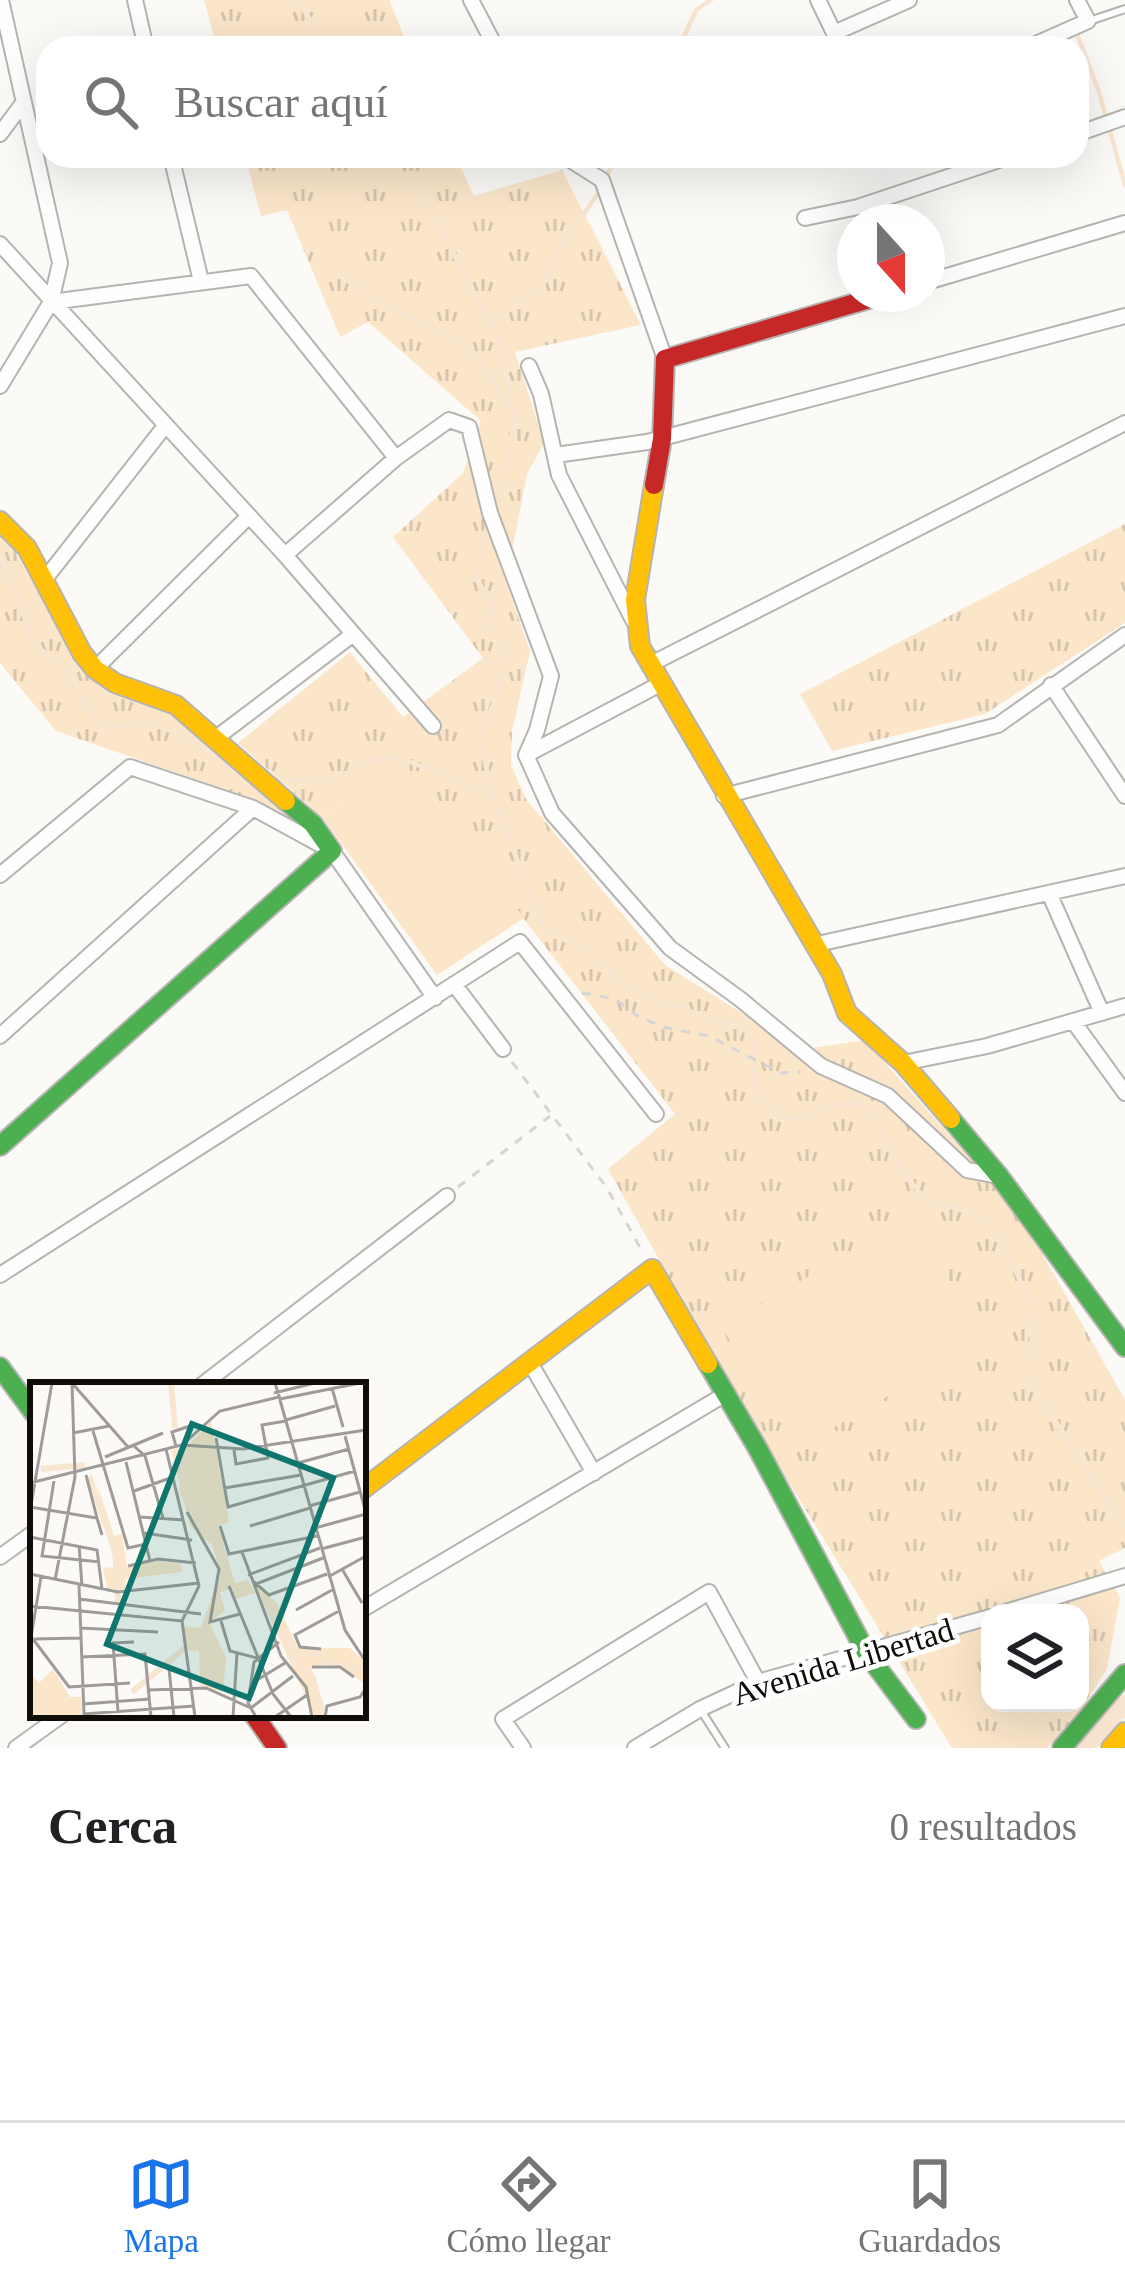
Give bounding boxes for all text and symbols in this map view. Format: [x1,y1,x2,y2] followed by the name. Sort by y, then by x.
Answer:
[36,36,1089,168] search box
[78,69,144,135] icon: search
[174,77,388,127] text: Buscar aquí
[837,204,945,312] north arrow
[30,1382,366,1718] inset map
[981,1604,1089,1712] map controls
[981,1604,1089,1712] button: layers
[728,1611,958,1713] street label: Avenida Libertad
[48,1798,177,1854] text: Cerca
[890,1805,1077,1848] text: 0 resultados
[124,2151,199,2260] tab: Mapa
[447,2151,611,2260] tab: Cómo llegar
[858,2151,1001,2260] tab: Guardados

